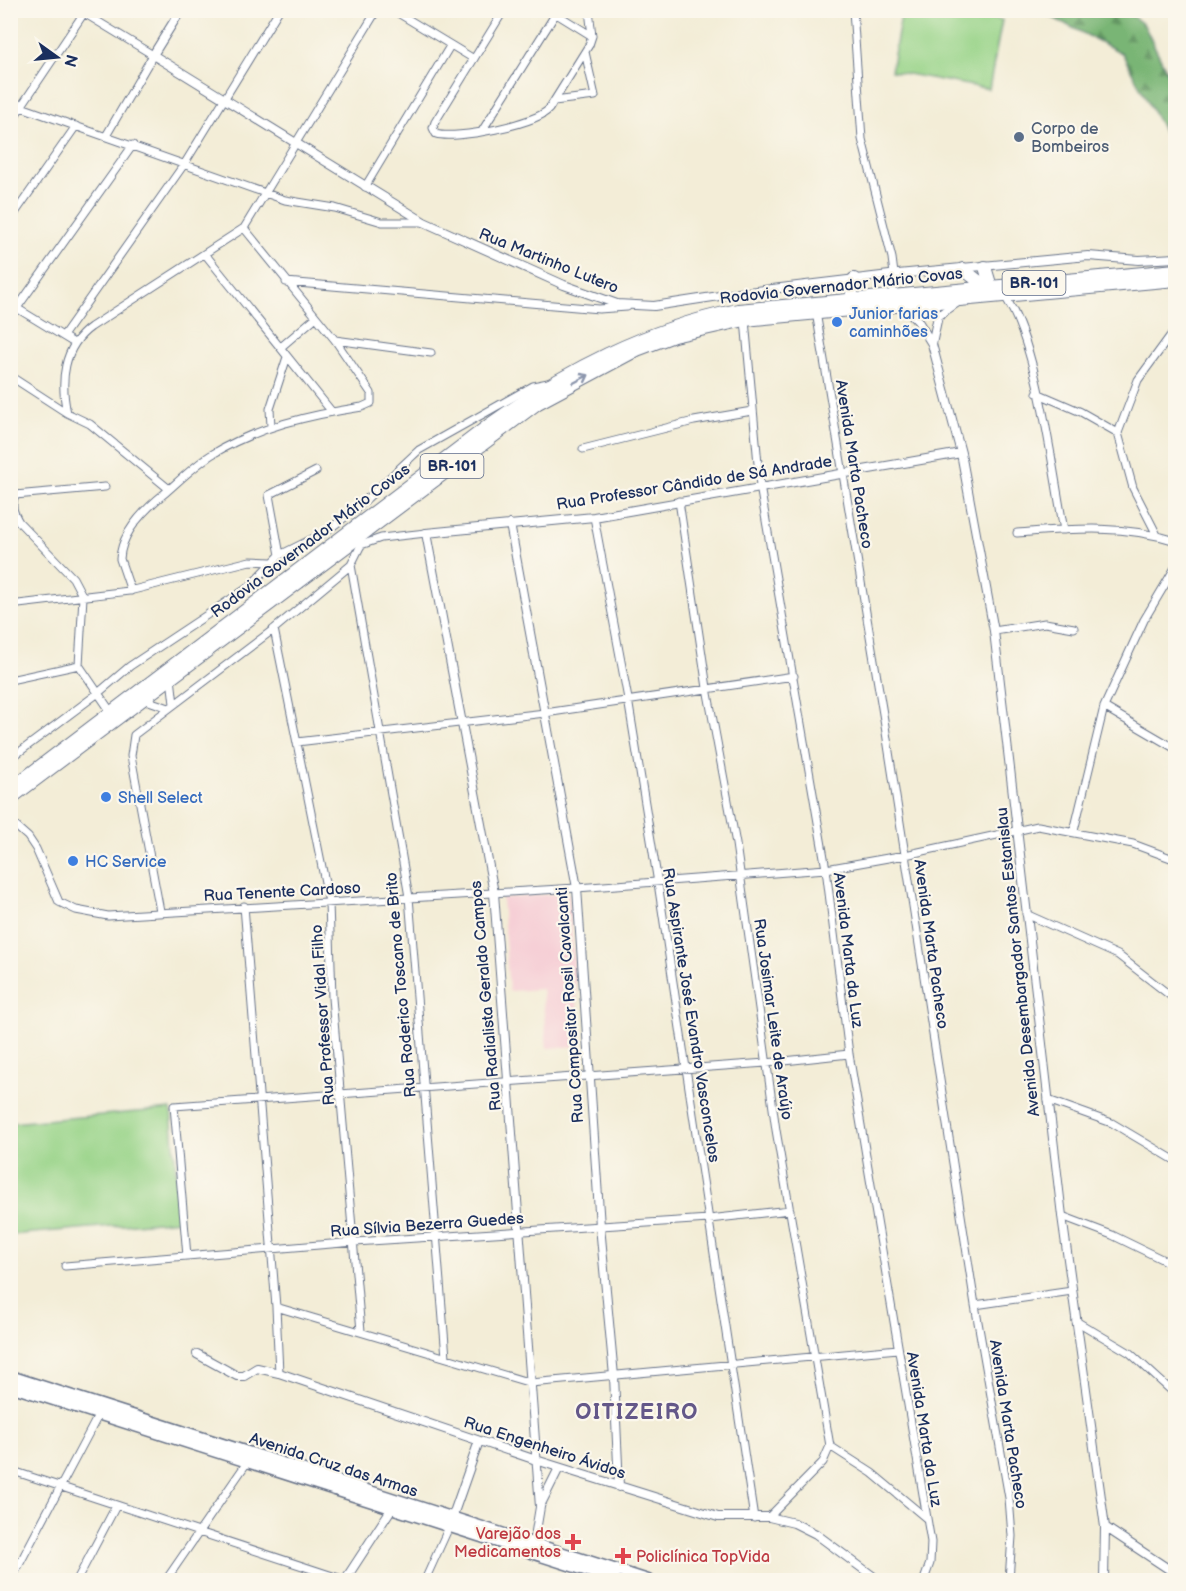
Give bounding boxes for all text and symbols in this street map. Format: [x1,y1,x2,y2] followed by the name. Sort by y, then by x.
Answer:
[27,27,87,87] north arrow
[59,52,81,69] text: N
[1031,120,1109,157] place label: Corpo de Bombeiros
[1012,130,1026,144] marker: Corpo de Bombeiros
[476,225,621,298] street label: Rua Martinho Lutero
[719,264,964,309] street label: Rodovia Governador Mário Covas
[1002,271,1066,295] road number: BR-101
[849,305,938,342] place label: Junior farias caminhões
[830,315,844,329] marker: Junior farias caminhões
[572,373,590,384] one-way arrow
[831,378,876,550] street label: Avenida Marta Pacheco
[555,452,834,515] street label: Rua Professor Cândido de Sá Andrade
[420,454,484,478] road number: BR-101
[208,460,414,622] street label: Rodovia Governador Mário Covas
[118,789,203,808] place label: Shell Select
[99,790,113,804] marker: Shell Select
[993,806,1044,1117] street label: Avenida Desembargador Santos Estanislau
[85,853,167,872] place label: HC Service
[66,854,80,868] marker: HC Service
[909,858,952,1030] street label: Avenida Marta Pacheco
[658,867,723,1164] street label: Rua Aspirante José Evandro Vasconcelos
[829,871,867,1029] street label: Avenida Marta da Luz
[382,872,421,1098] street label: Rua Roderico Toscano de Brito
[203,879,361,906] street label: Rua Tenente Cardoso
[467,880,506,1112] street label: Rua Radialista Geraldo Campos
[553,886,588,1124] street label: Rua Compositor Rosil Cavalcanti
[749,917,796,1121] street label: Rua Josimar Leite de Araújo
[308,924,339,1106] street label: Rua Professor Vidal Filho
[330,1209,525,1242] street label: Rua Sílvia Bezerra Guedes
[985,1338,1030,1510] street label: Avenida Marta Pacheco
[902,1350,945,1508] street label: Avenida Marta da Luz
[575,1399,699,1426] district label: OITIZEIRO
[461,1411,629,1484] street label: Rua Engenheiro Ávidos
[247,1429,420,1502] street label: Avenida Cruz das Armas
[454,1525,561,1562] place label: Varejão dos Medicamentos
[566,1535,580,1549] marker: Varejão dos Medicamentos
[614,1547,632,1565] marker: Policlínica TopVida
[636,1548,770,1567] place label: Policlínica TopVida

